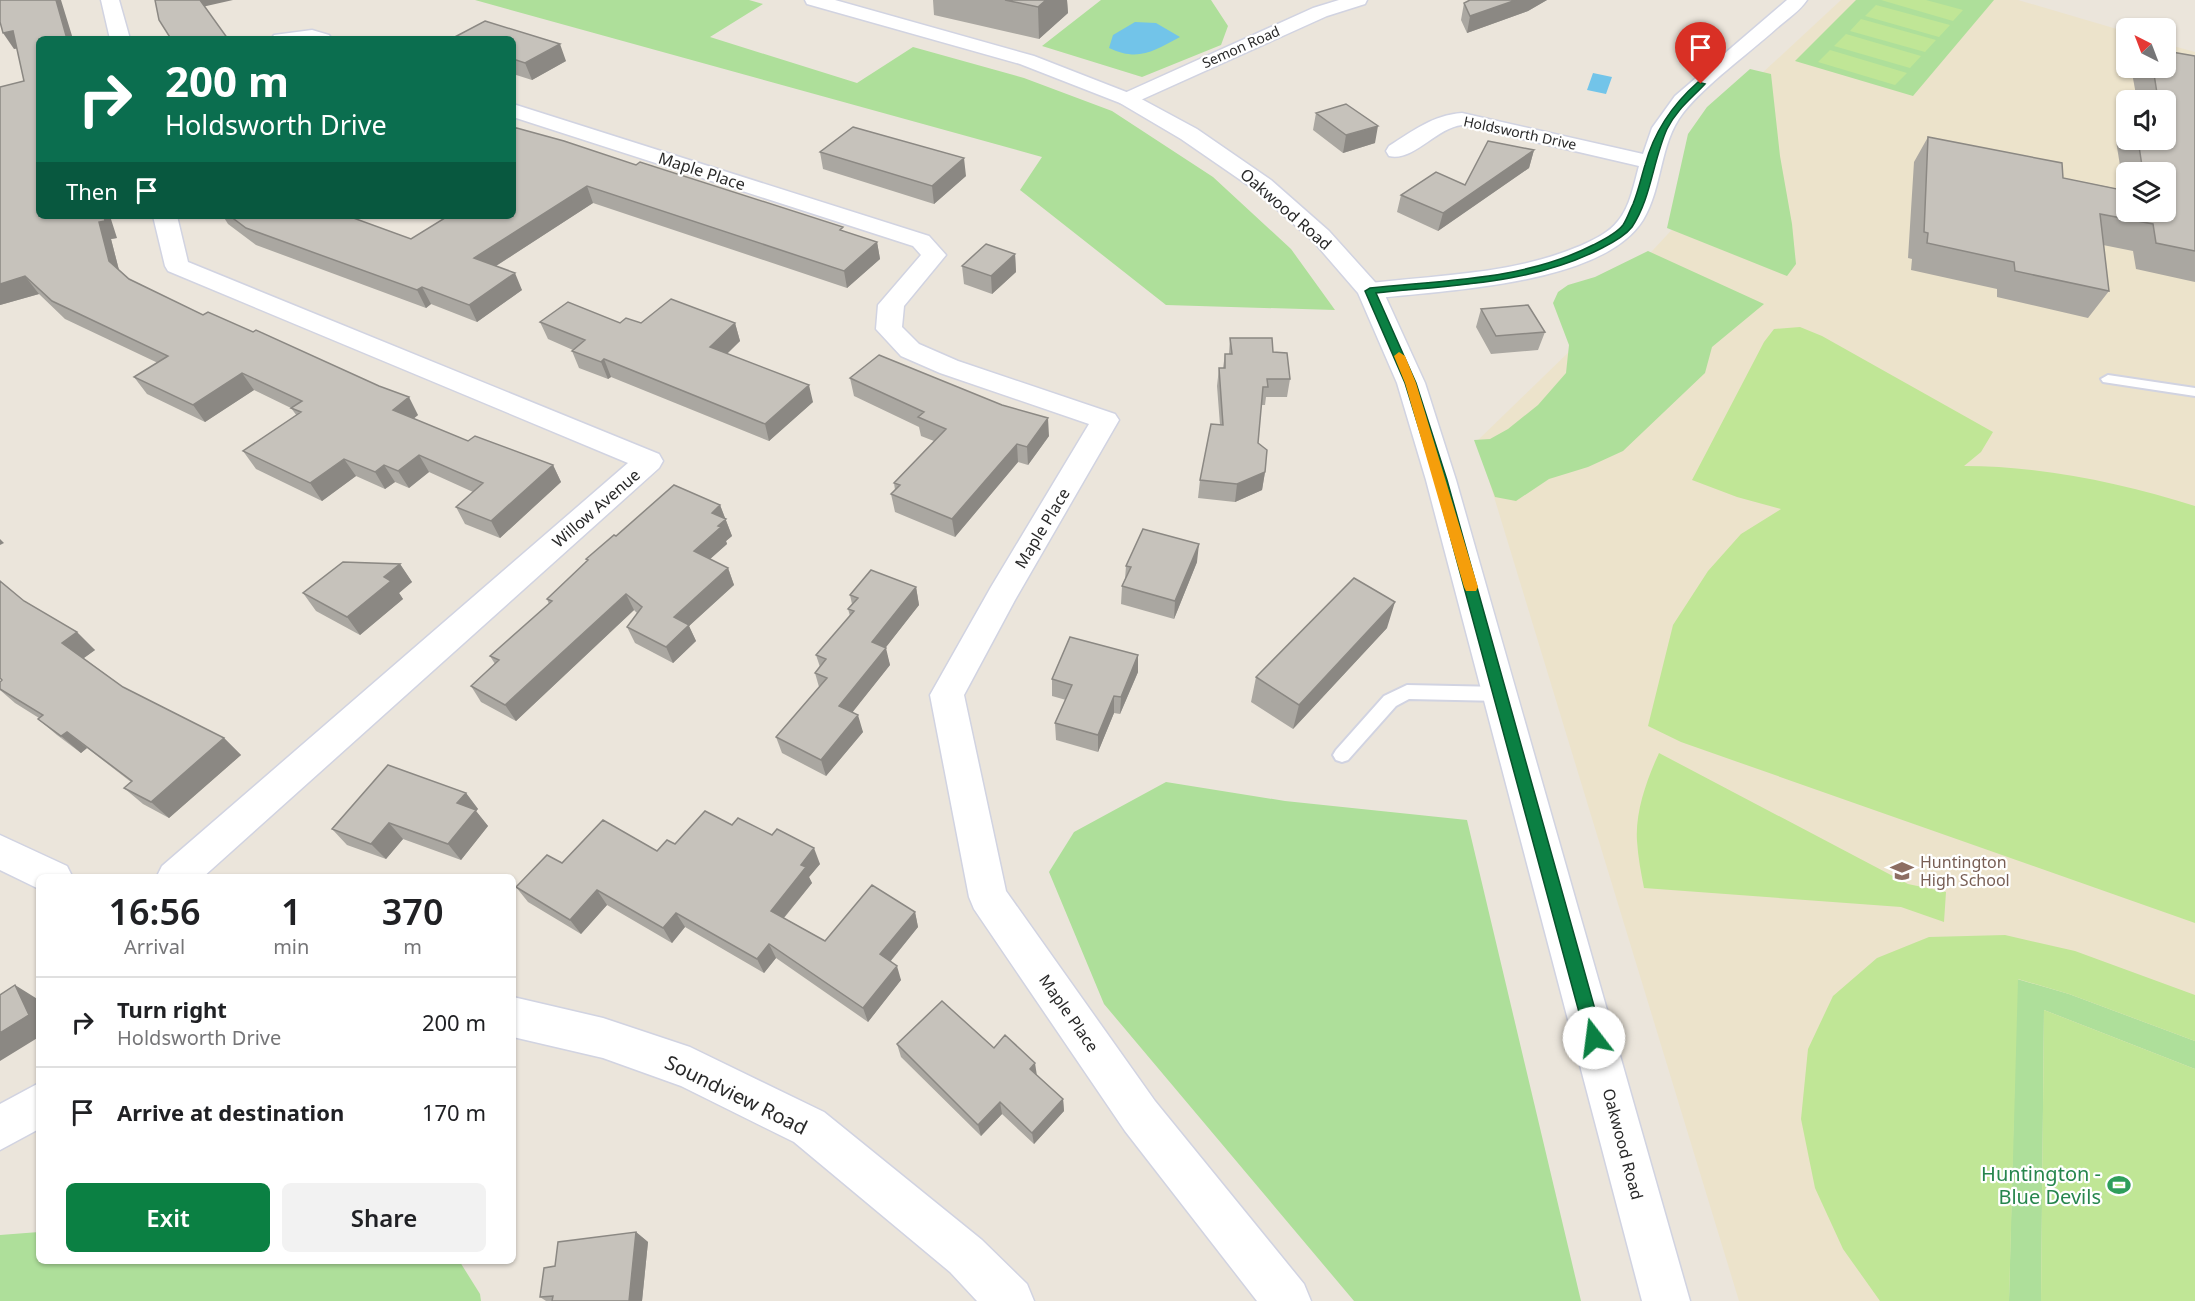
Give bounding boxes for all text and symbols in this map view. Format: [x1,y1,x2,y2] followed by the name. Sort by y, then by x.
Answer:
[2116,18,2176,78] north arrow
[2116,18,2176,222] map controls
[1199,21,1283,72] street label: Semon Road
[1675,22,1726,84] pin
[1684,31,1717,64] icon: arrive
[165,52,289,109] text: 200 m
[66,60,144,138] icon: right
[2116,90,2176,150] button: sound
[165,106,387,143] text: Holdsworth Drive
[1462,111,1578,154] street label: Holdsworth Drive
[656,147,748,195] street label: Maple Place
[2116,162,2176,222] button: layers
[1236,163,1336,255] street label: Oakwood Road
[130,174,163,207] icon: arrive
[66,176,118,206] text: Then
[547,464,645,552] street label: Willow Avenue
[1009,484,1075,572] street label: Maple Place
[1920,851,2010,891] place label: Huntington High School
[1889,858,1915,884] school or university icon: Huntington High School
[108,887,201,936] text: 16:56
[281,887,302,936] text: 1
[382,887,444,936] text: 370
[124,933,185,960] text: Arrival
[273,933,309,960] text: min
[403,933,422,960] text: m
[1034,970,1104,1056] street label: Maple Place
[117,994,227,1024] text: Turn right
[66,1006,99,1039] icon: right
[1562,1006,1626,1070] position arrow
[422,1007,486,1037] text: 200 m
[117,1024,281,1051] text: Holdsworth Drive
[661,1048,812,1141] street label: Soundview Road
[1598,1086,1648,1202] street label: Oakwood Road
[66,1096,99,1129] icon: arrive
[117,1097,344,1127] text: Arrive at destination
[422,1097,486,1127] text: 170 m
[1981,1160,2101,1210] place label: Huntington - Blue Devils
[2106,1172,2132,1198] sports icon: Huntington - Blue Devils
[66,1183,270,1252] button: Exit
[282,1183,486,1252] button: Share

